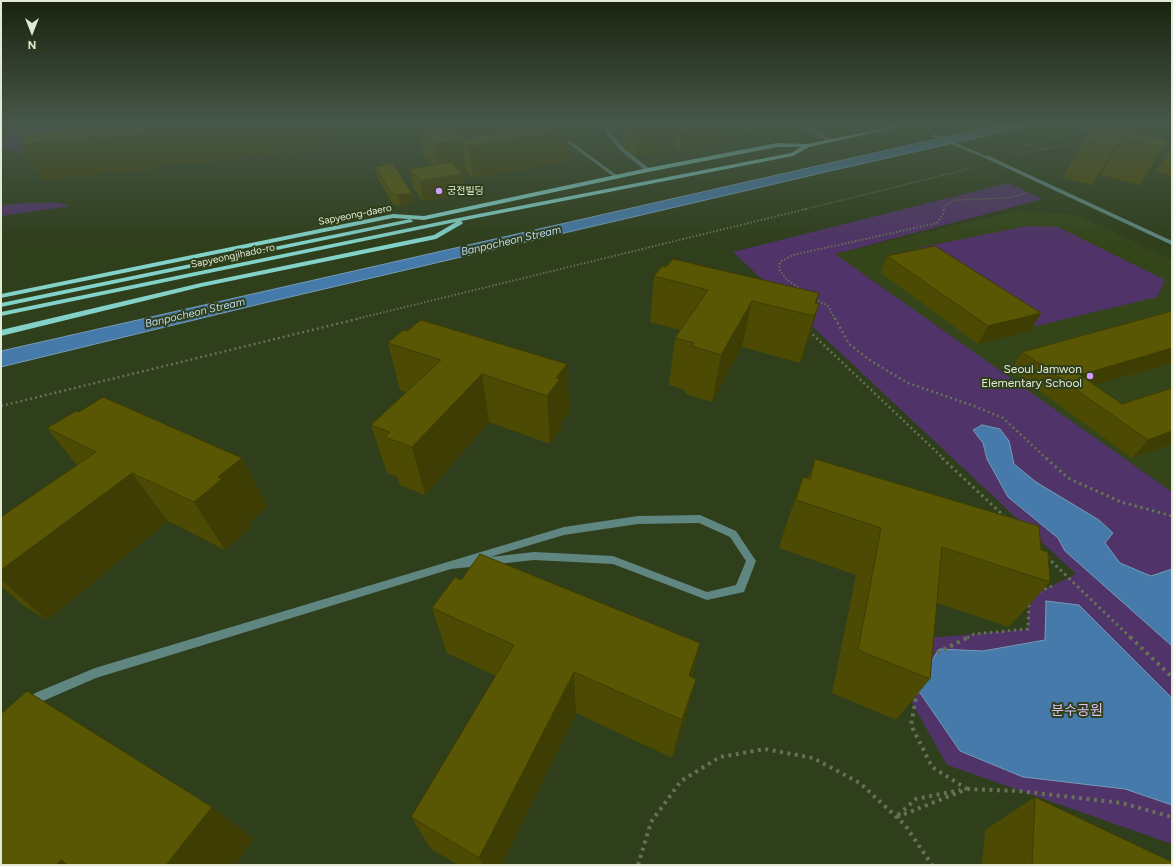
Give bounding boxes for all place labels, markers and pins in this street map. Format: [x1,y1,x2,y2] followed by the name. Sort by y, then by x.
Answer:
[447,185,484,197] place label: 궁전빌딩
[434,186,444,196] marker: 궁전빌딩
[981,362,1082,390] place label: Seoul Jamwon Elementary School
[1085,371,1095,381] marker: Seoul Jamwon Elementary School

